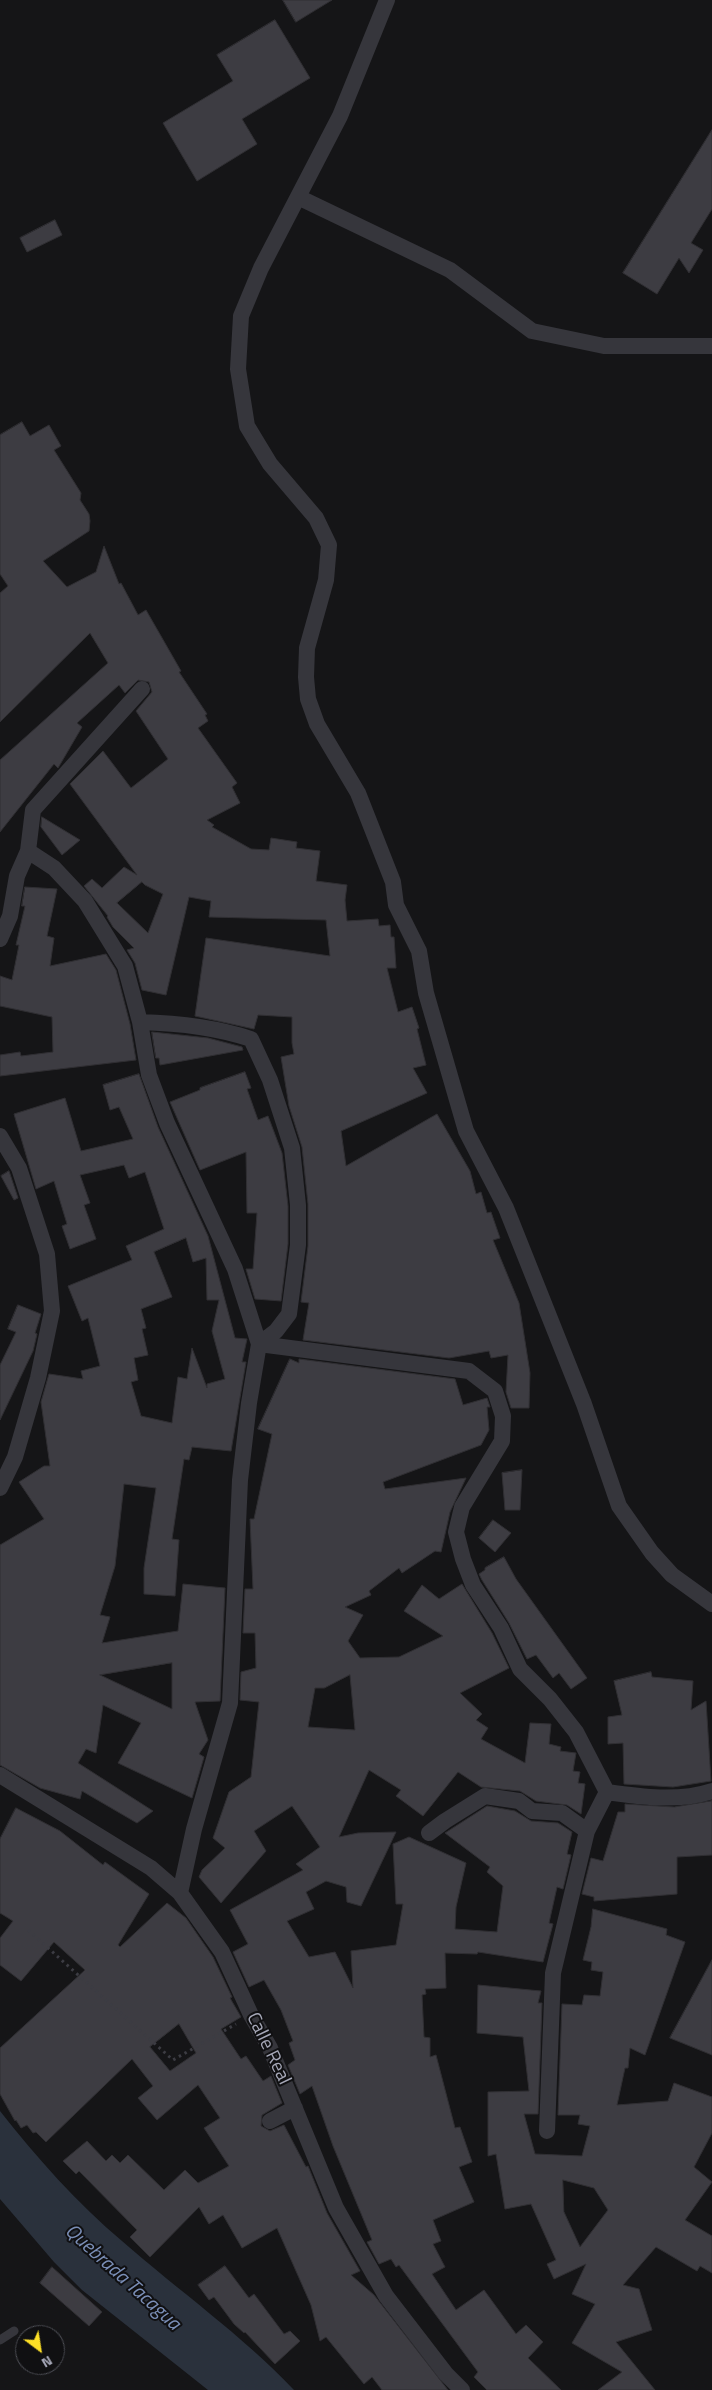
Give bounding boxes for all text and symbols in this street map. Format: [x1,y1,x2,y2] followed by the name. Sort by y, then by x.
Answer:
[241,2009,295,2089] street label: Calle Real
[59,2220,185,2336] water label: Quebrada Tacagua
[15,2325,65,2375] north arrow
[38,2351,57,2374] text: N

